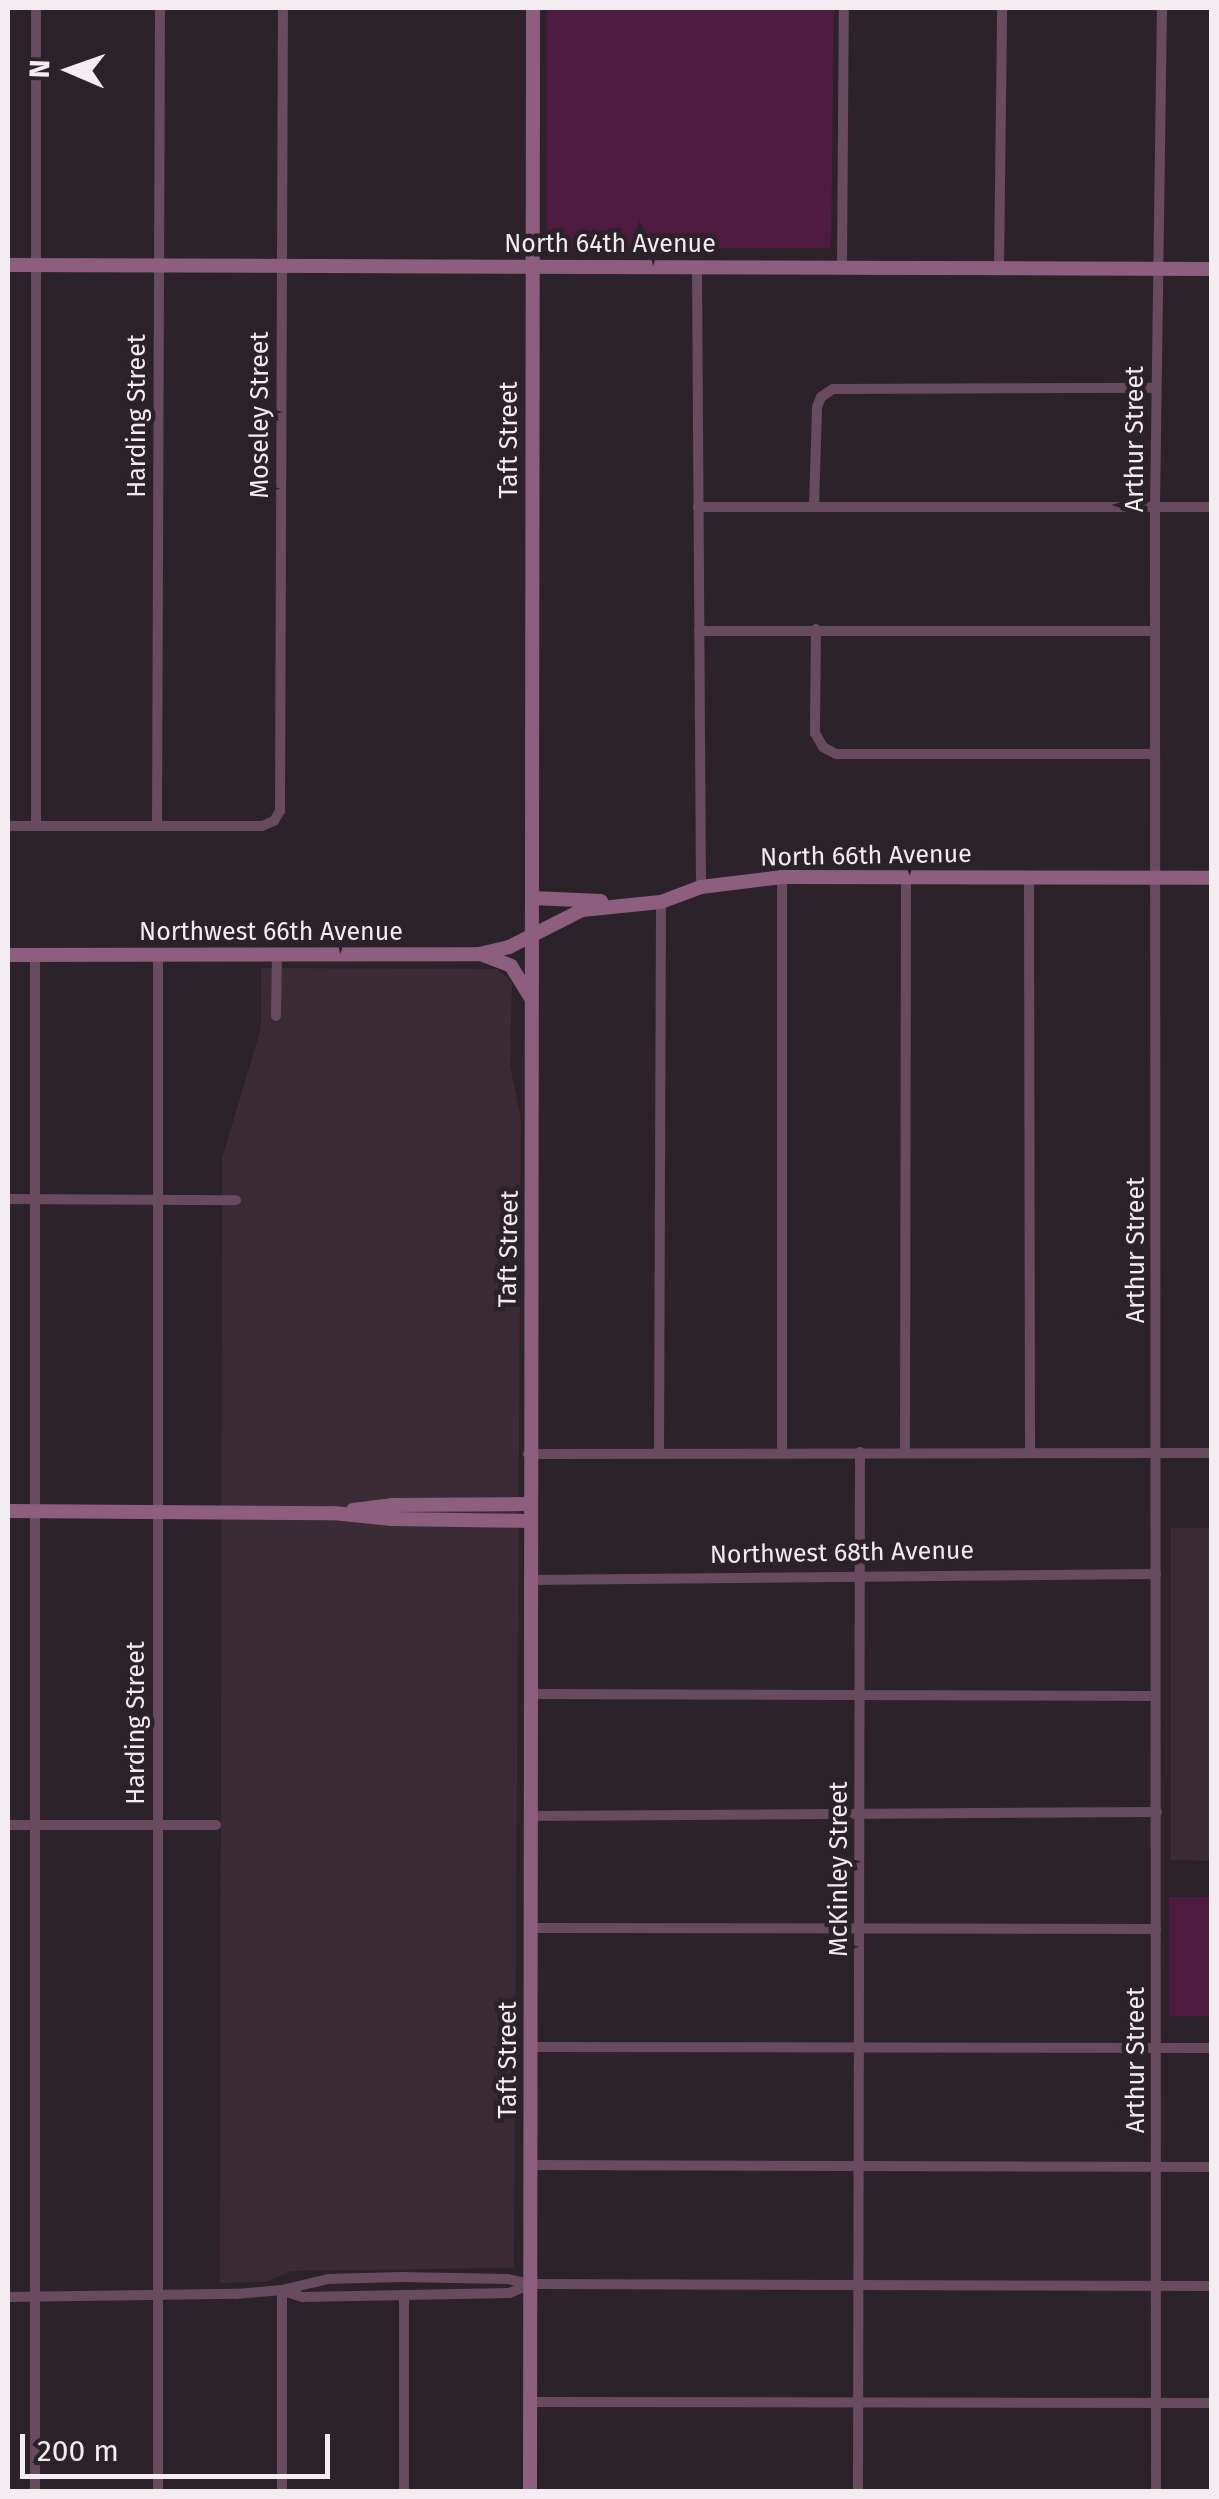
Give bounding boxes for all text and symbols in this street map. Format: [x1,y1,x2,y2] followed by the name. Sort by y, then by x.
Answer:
[20,20,120,120] north arrow
[23,59,56,79] text: N
[504,229,716,259] street label: North 64th Avenue
[245,332,275,498] street label: Moseley Street
[122,334,152,498] street label: Harding Street
[1120,366,1150,512] street label: Arthur Street
[494,381,524,499] street label: Taft Street
[760,839,972,873] street label: North 66th Avenue
[139,917,403,947] street label: Northwest 66th Avenue
[1121,1177,1151,1323] street label: Arthur Street
[493,1190,525,1308] street label: Taft Street
[710,1536,974,1570] street label: Northwest 68th Avenue
[121,1641,151,1805] street label: Harding Street
[824,1781,854,1957] street label: McKinley Street
[1121,1987,1151,2133] street label: Arthur Street
[493,2001,523,2119] street label: Taft Street
[25,2414,335,2476] scale bar
[37,2433,119,2469] text: 200 m

